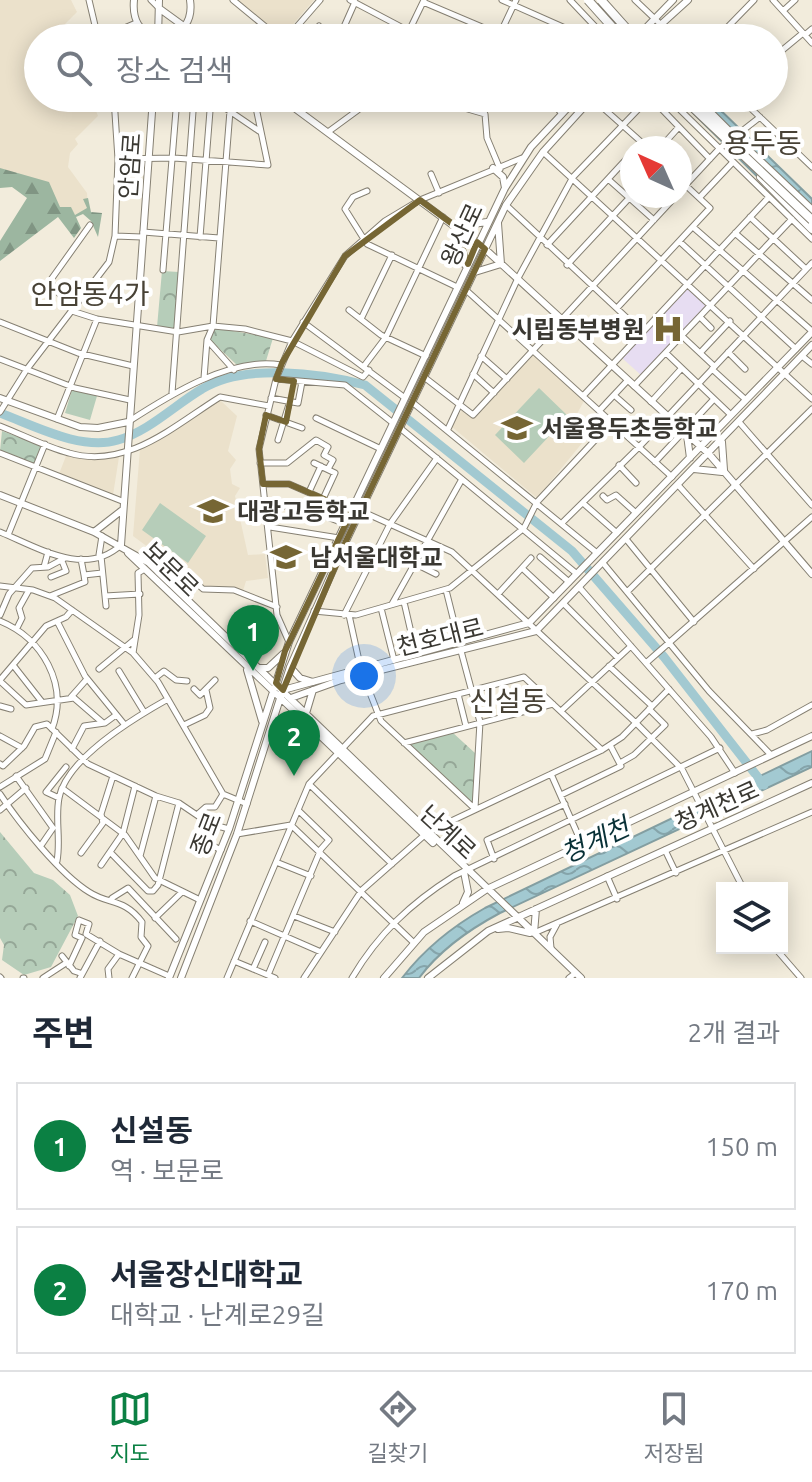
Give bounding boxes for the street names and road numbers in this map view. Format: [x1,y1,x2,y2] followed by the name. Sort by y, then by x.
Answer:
[114,132,146,200] street label: 안암로
[436,199,488,271] street label: 왕산로
[138,536,204,602] street label: 보문로
[394,613,486,661] street label: 천호대로
[671,776,763,836] street label: 청계천로
[415,800,481,864] street label: 난계로
[185,809,227,859] street label: 종로

